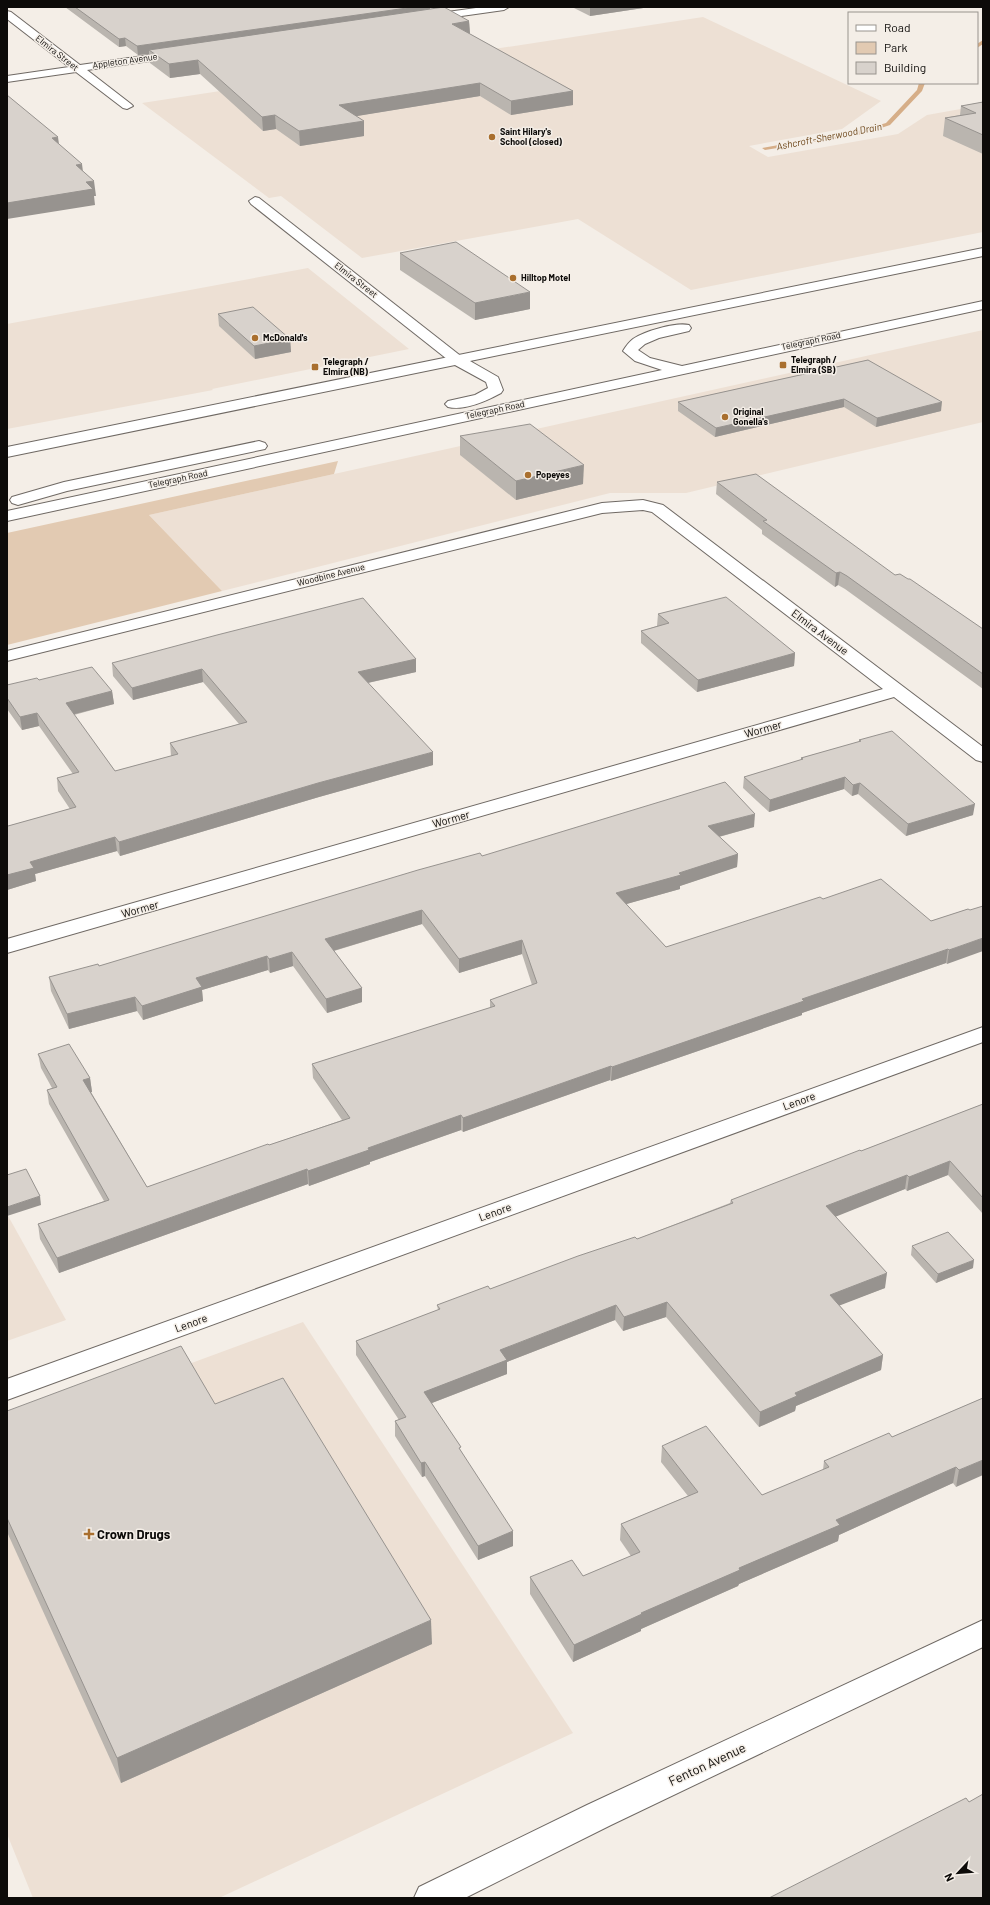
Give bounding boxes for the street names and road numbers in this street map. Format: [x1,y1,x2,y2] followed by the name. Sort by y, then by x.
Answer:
[34,32,81,73] street label: Elmira Street
[92,50,158,71] street label: Appleton Avenue
[333,259,380,300] street label: Elmira Street
[780,329,842,352] street label: Telegraph Road
[464,398,526,421] street label: Telegraph Road
[147,467,209,490] street label: Telegraph Road
[296,561,366,588] street label: Woodbine Avenue
[789,606,851,657] street label: Elmira Avenue
[743,717,783,740] street label: Wormer
[431,807,471,830] street label: Wormer
[120,897,160,920] street label: Wormer
[781,1089,817,1112] street label: Lenore
[477,1200,513,1223] street label: Lenore
[173,1311,209,1334] street label: Lenore
[666,1739,748,1789] street label: Fenton Avenue

